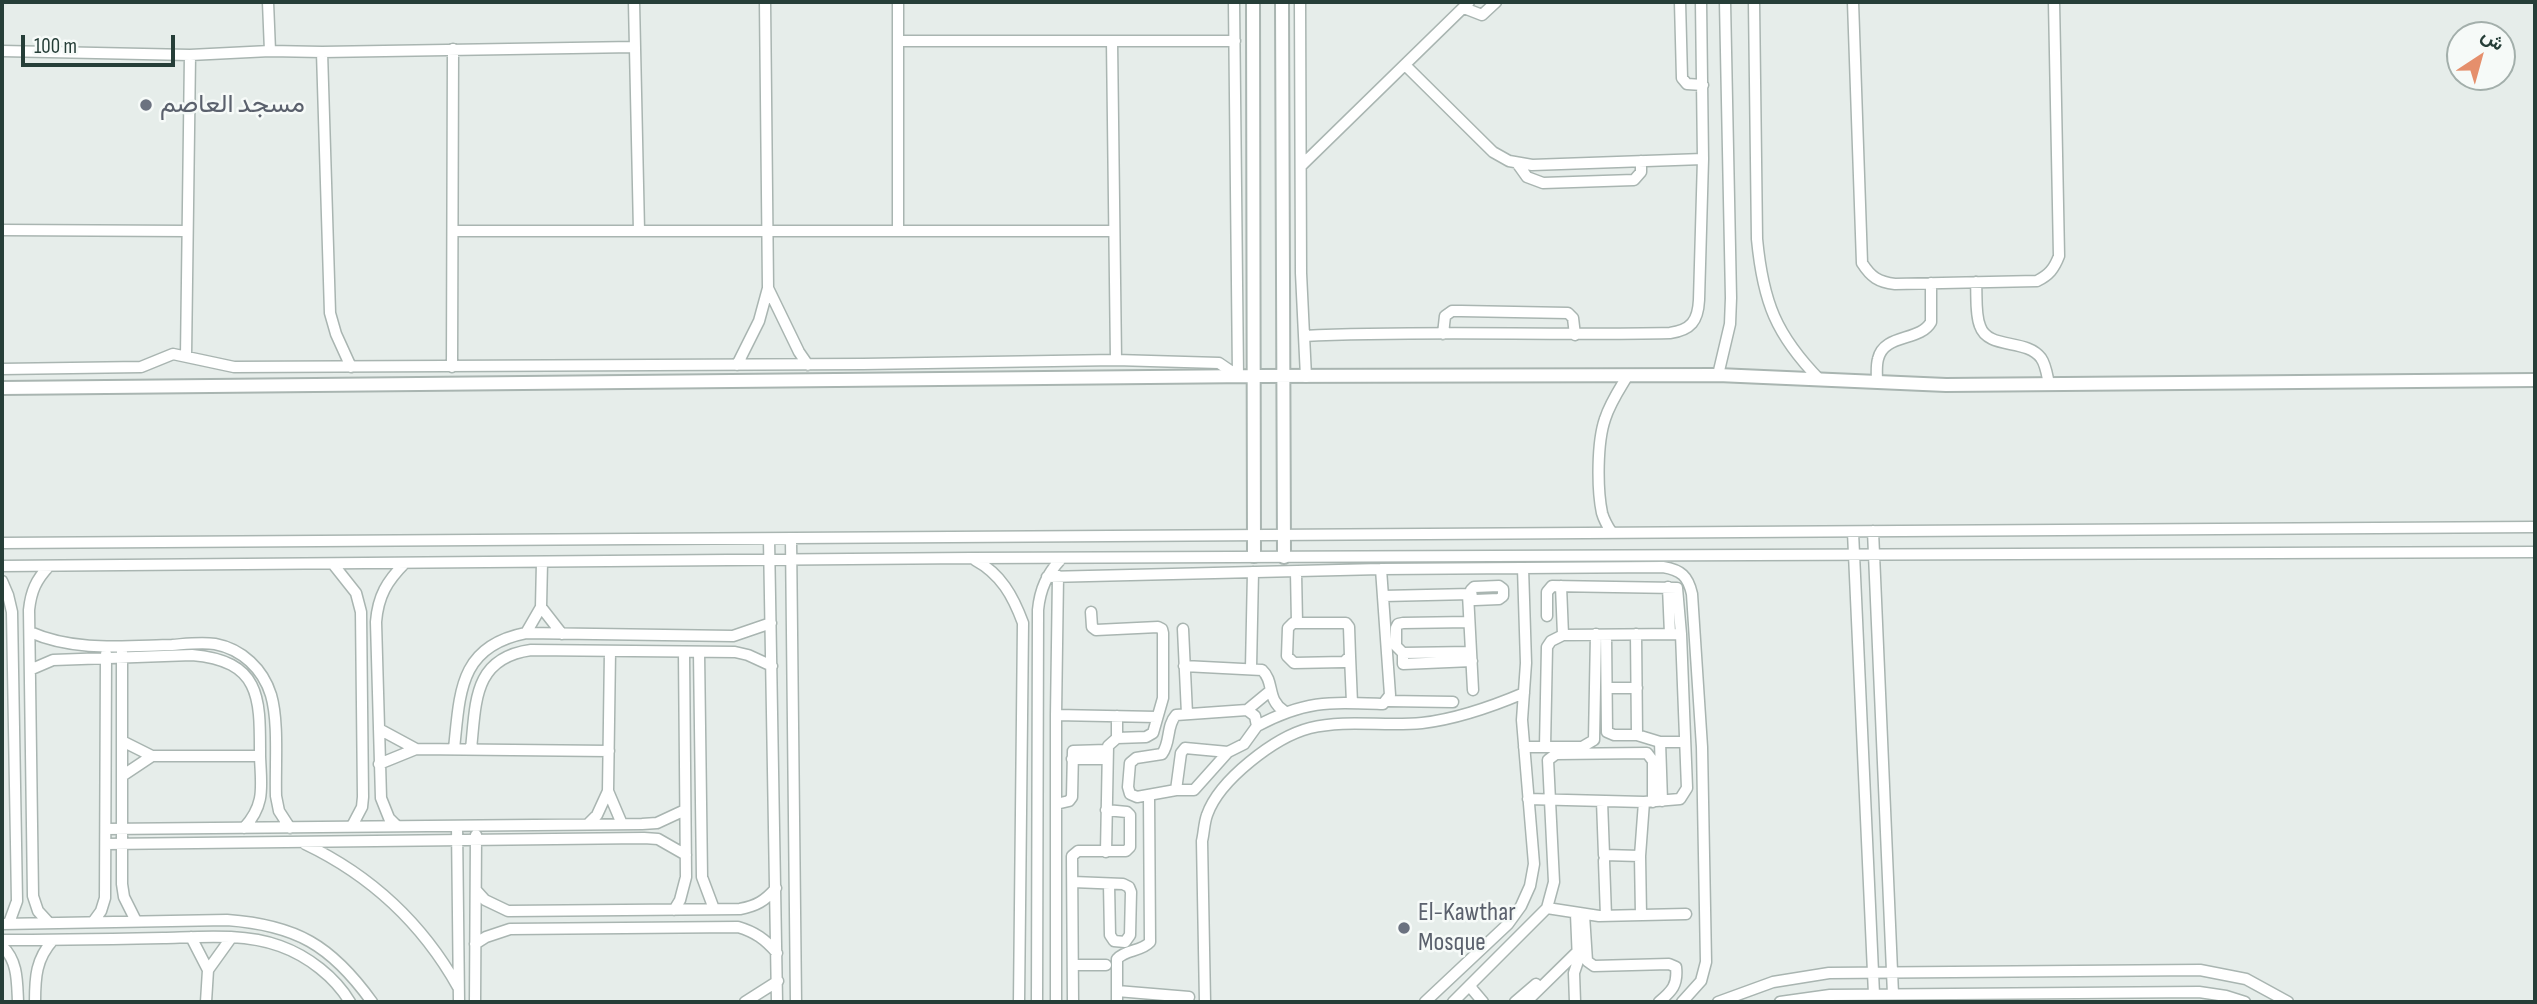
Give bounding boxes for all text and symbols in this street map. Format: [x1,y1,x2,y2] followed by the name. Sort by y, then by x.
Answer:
[24,21,178,65] scale bar
[2446,21,2516,91] north arrow
[2476,24,2508,56] text: ش
[34,34,77,59] text: 100 m
[160,89,305,121] place label: مسجد العاصم
[138,97,154,113] marker: مسجد العاصم
[1418,897,1516,958] place label: El-Kawthar Mosque
[1396,920,1412,936] marker: El-Kawthar Mosque

